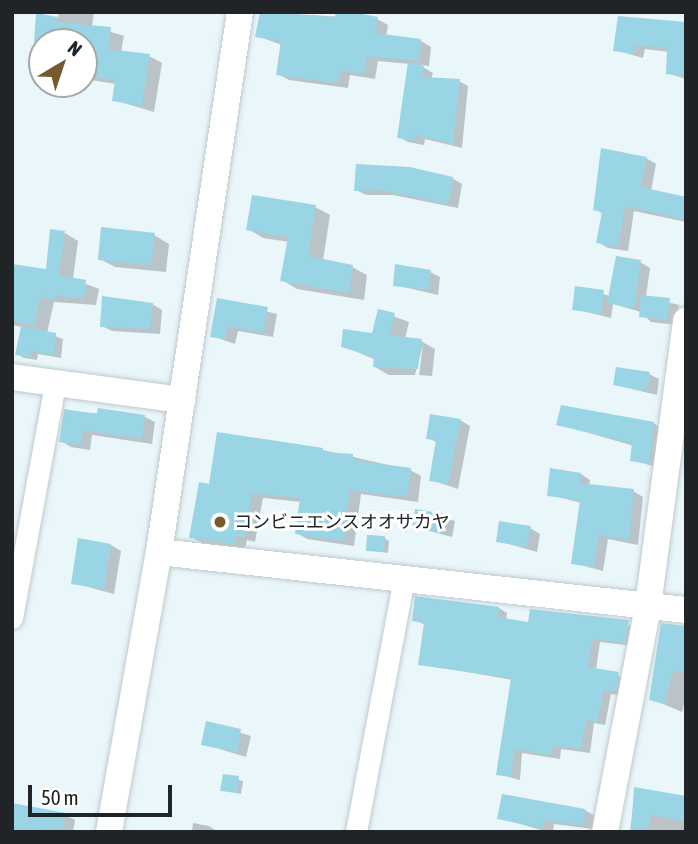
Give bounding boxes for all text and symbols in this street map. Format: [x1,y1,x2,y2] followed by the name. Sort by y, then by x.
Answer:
[28,28,98,98] north arrow
[64,36,86,60] text: N
[234,511,450,533] place label: コンビニエンスオオサカヤ
[212,514,228,530] marker: コンビニエンスオオサカヤ
[32,770,175,814] scale bar
[41,785,79,809] text: 50 m

